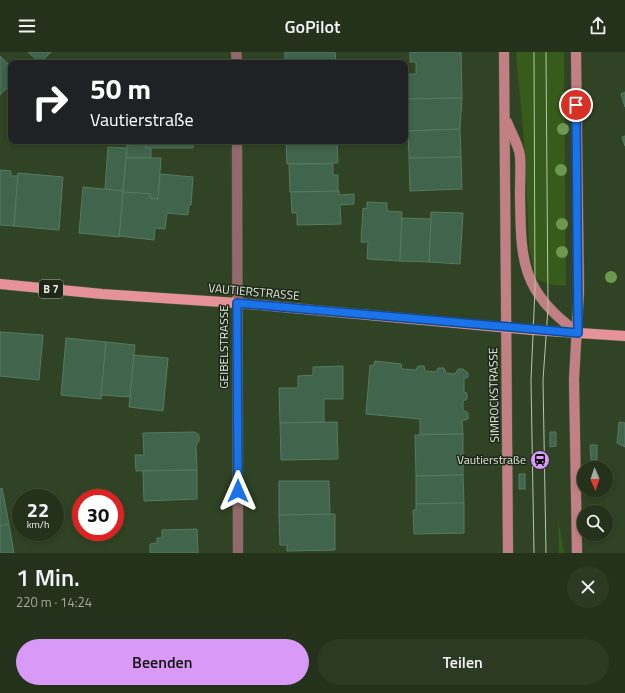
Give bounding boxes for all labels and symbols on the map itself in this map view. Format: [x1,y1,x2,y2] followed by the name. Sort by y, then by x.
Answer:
[559,88,593,122] pin
[208,278,301,305] street label: VAUTIERSTRASSE
[39,280,63,298] road number: B 7
[214,305,233,389] street label: GEIBELSTRASSE
[483,347,504,443] street label: SIMROCKSTRASSE
[529,449,551,471] station icon: Vautierstraße
[457,450,526,469] place label: Vautierstraße
[577,461,613,497] north arrow
[217,470,259,512] position arrow
[72,489,124,541] speed limit sign: 30

